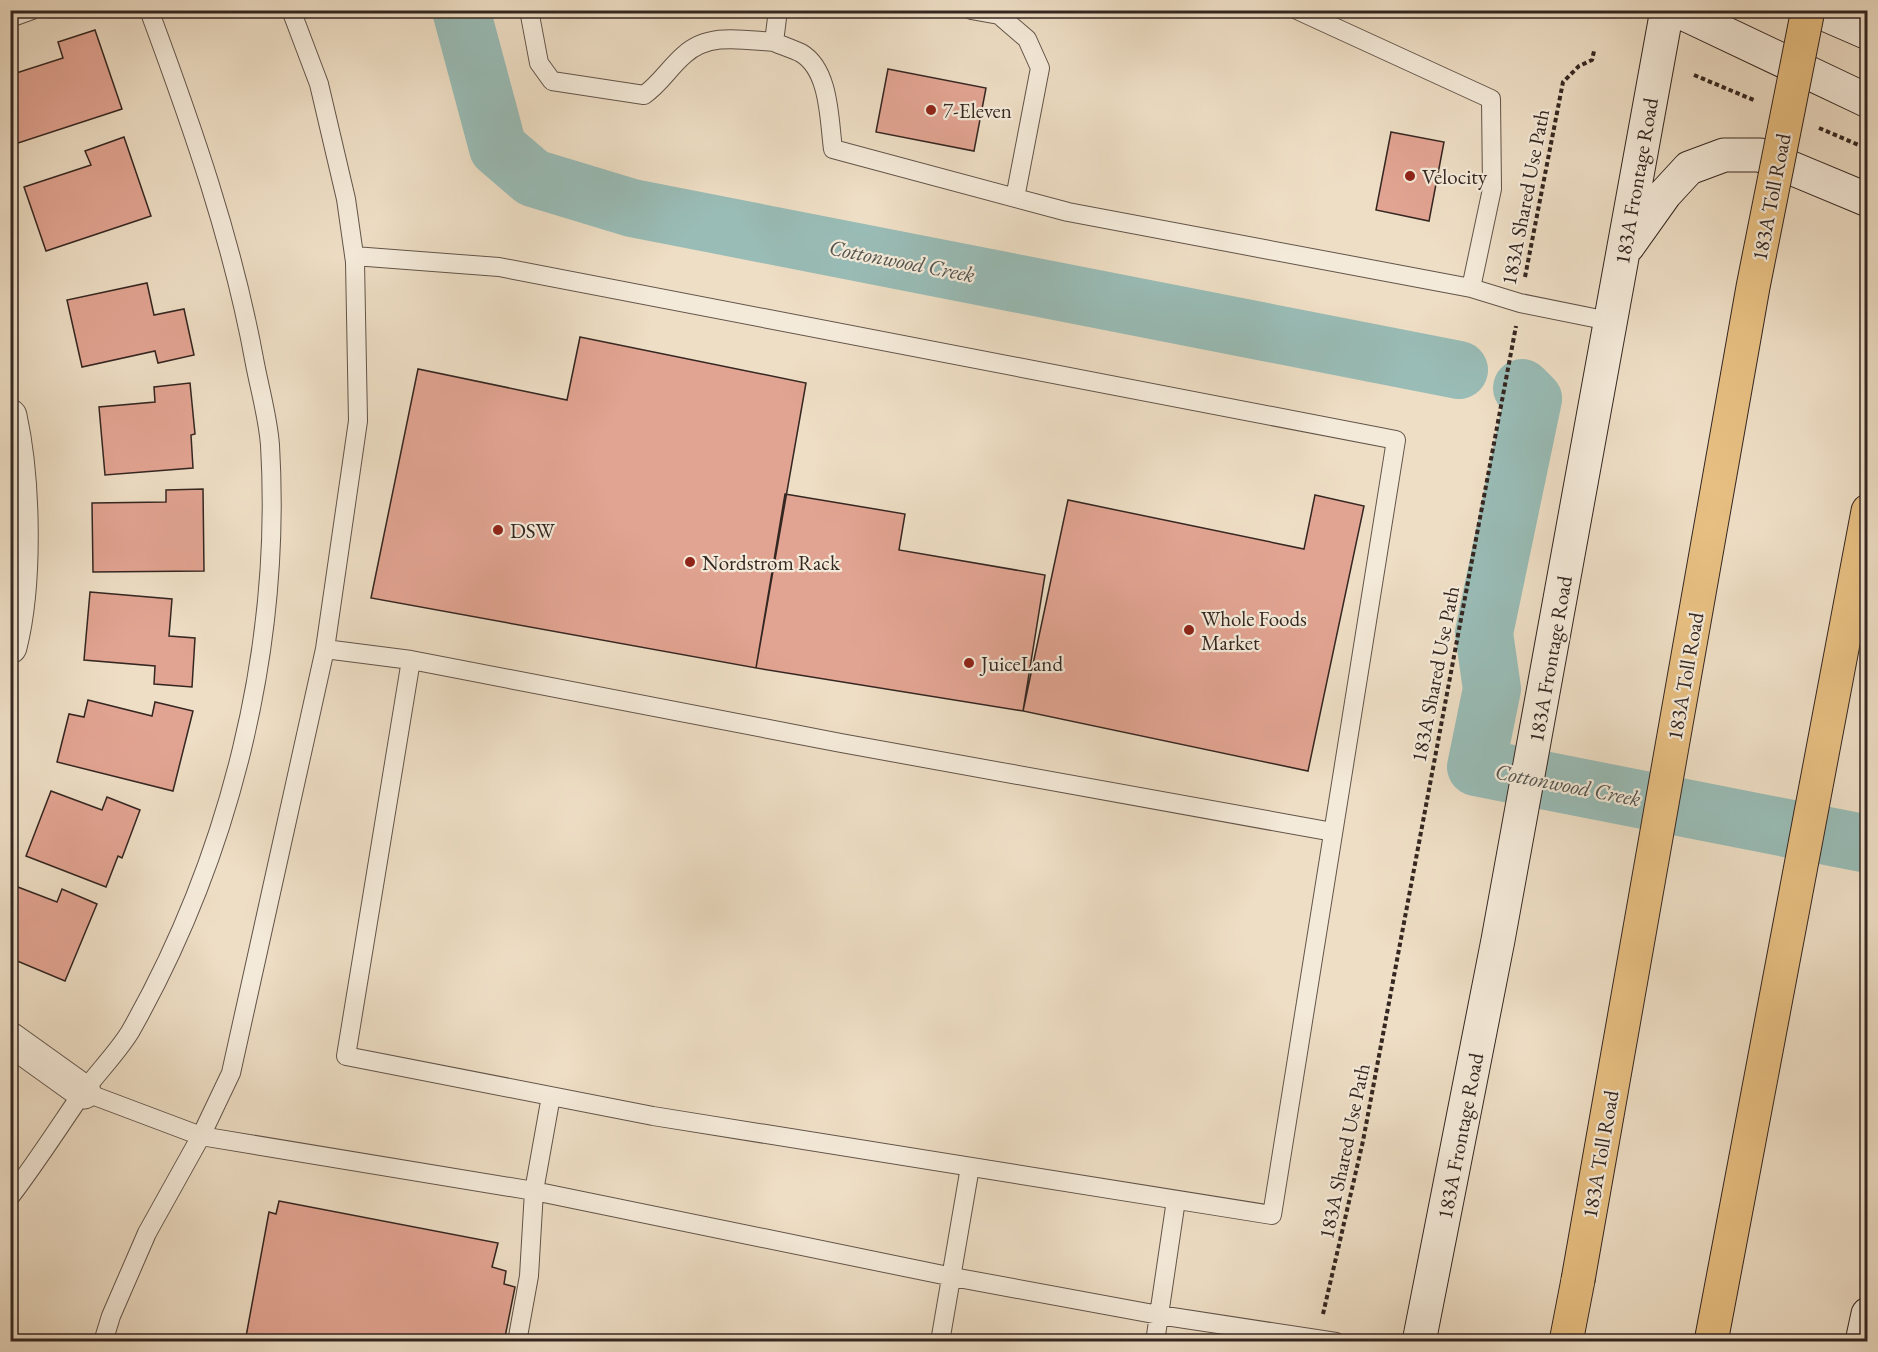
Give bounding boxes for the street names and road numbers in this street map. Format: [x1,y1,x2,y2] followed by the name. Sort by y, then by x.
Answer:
[1608,95,1664,266] street label: 183A Frontage Road
[1495,107,1555,287] street label: 183A Shared Use Path
[1745,131,1797,263] street label: 183A Toll Road
[1522,573,1578,744] street label: 183A Frontage Road
[1405,584,1465,764] street label: 183A Shared Use Path
[1660,610,1710,742] street label: 183A Toll Road
[1431,1050,1489,1221] street label: 183A Frontage Road
[1312,1061,1376,1241] street label: 183A Shared Use Path
[1575,1088,1625,1220] street label: 183A Toll Road

